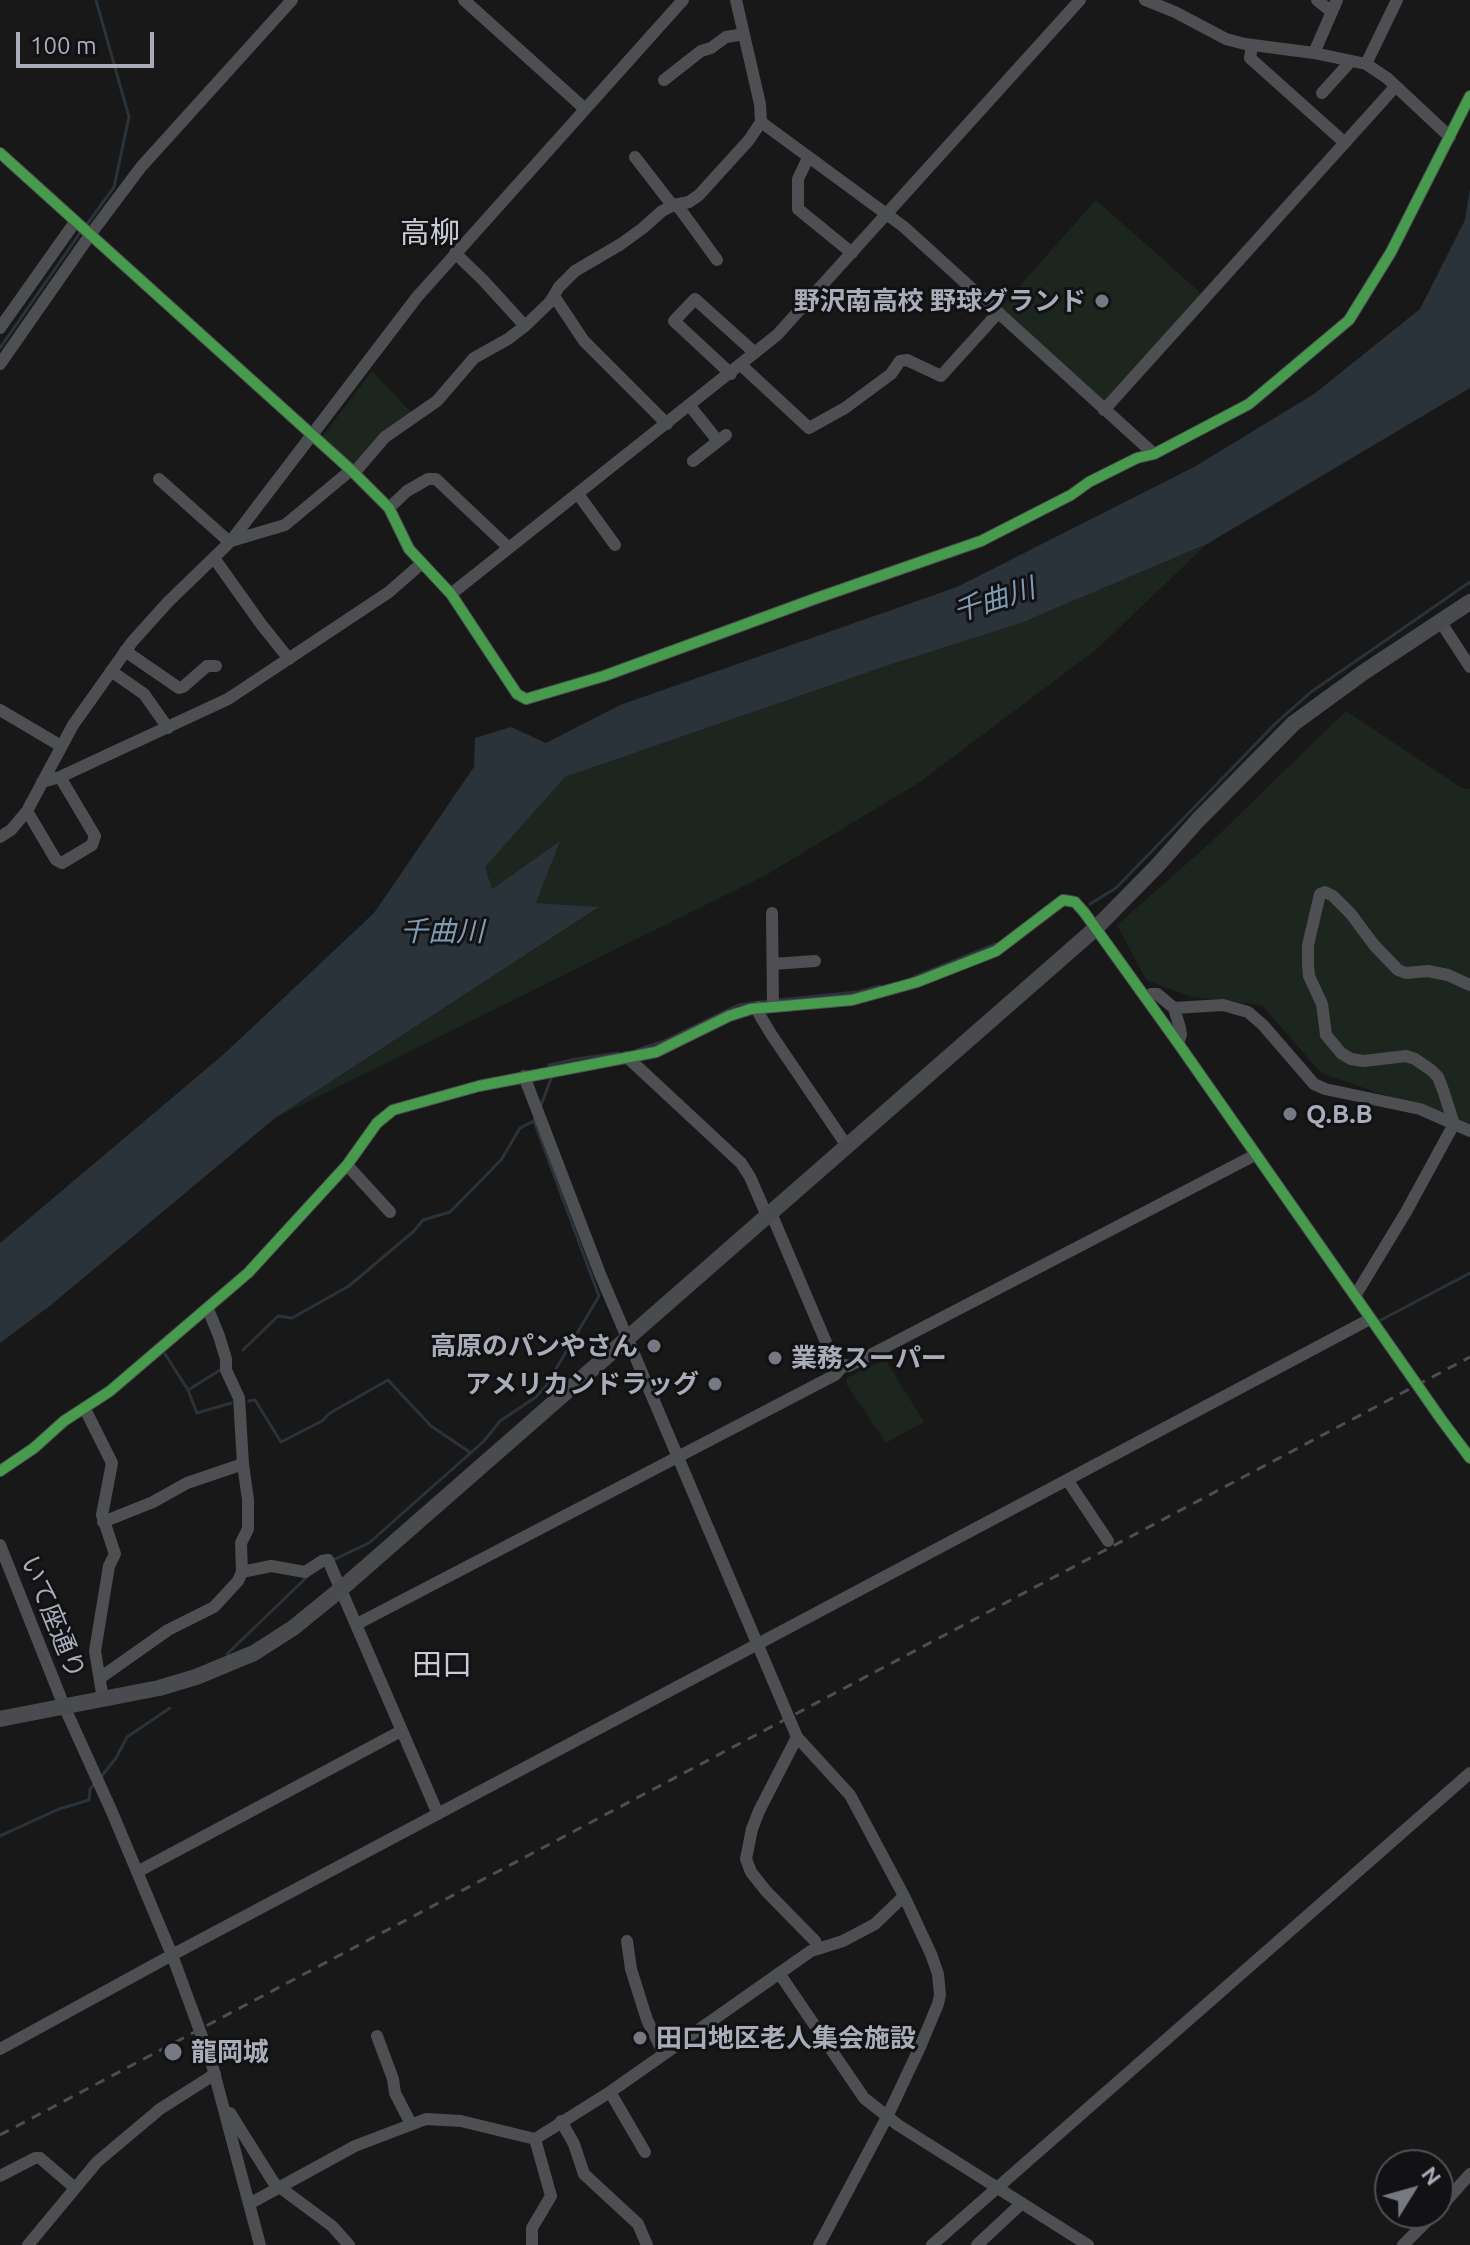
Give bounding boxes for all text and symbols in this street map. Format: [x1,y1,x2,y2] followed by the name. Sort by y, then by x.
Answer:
[20,16,158,66] scale bar
[30,32,97,59] text: 100 m
[400,215,460,251] district label: 高柳
[794,285,1086,317] place label: 野沢南高校 野球グランド
[1093,292,1111,310] marker: 野沢南高校 野球グランド
[949,571,1039,629] water label: 千曲川
[400,915,484,949] water label: 千曲川
[1306,1098,1373,1130] place label: Q.B.B
[1281,1105,1299,1123] marker: Q.B.B
[430,1330,638,1362] place label: 高原のパンやさん
[645,1337,663,1355] marker: 高原のパンやさん
[791,1342,947,1374] place label: 業務スーパー
[766,1349,784,1367] marker: 業務スーパー
[465,1368,699,1400] place label: アメリカンドラッグ
[706,1375,724,1393] marker: アメリカンドラッグ
[14,1551,92,1683] street label: いて座通り
[412,1647,472,1683] district label: 田口
[656,2022,916,2054] place label: 田口地区老人集会施設
[631,2029,649,2047] marker: 田口地区老人集会施設
[191,2036,269,2068] place label: 龍岡城
[162,2041,184,2063] marker: 龍岡城
[1374,2149,1454,2229] north arrow
[1417,2161,1447,2190] text: N

